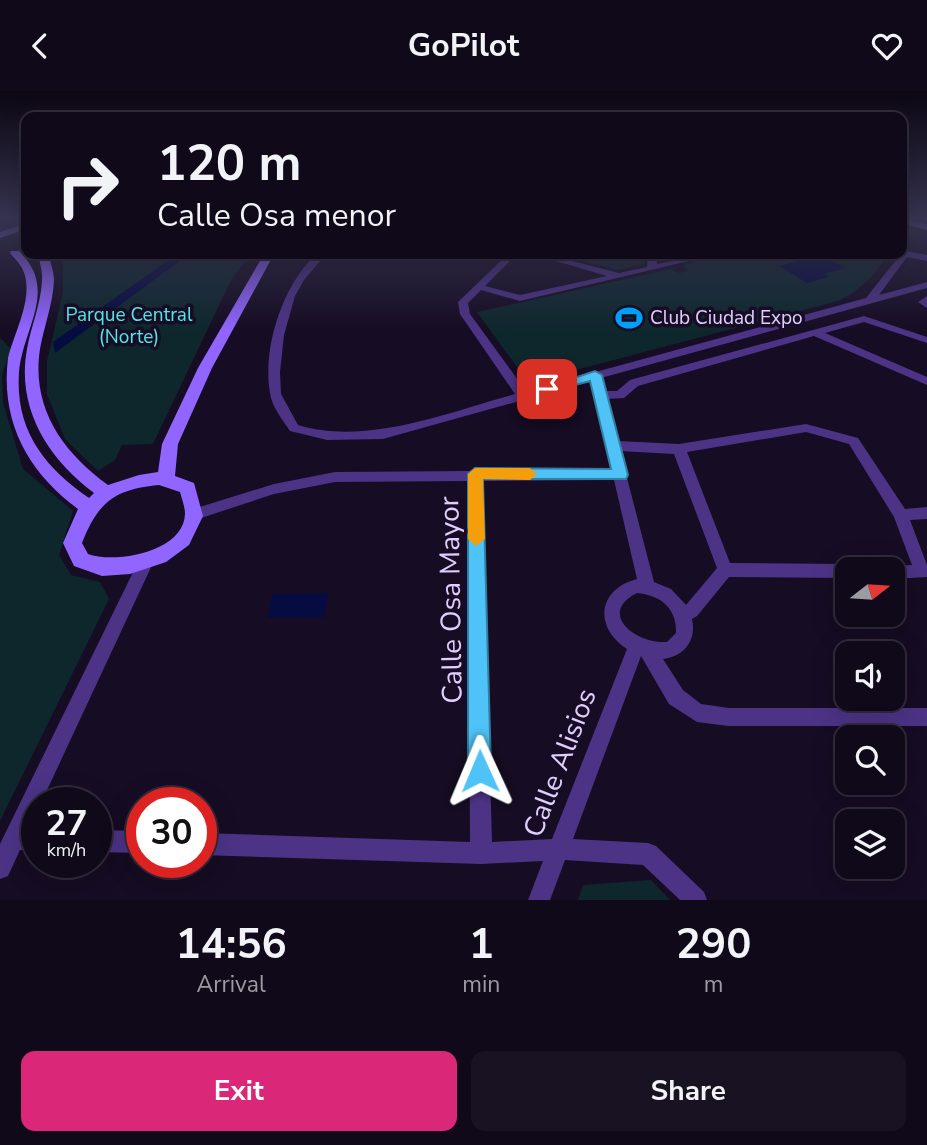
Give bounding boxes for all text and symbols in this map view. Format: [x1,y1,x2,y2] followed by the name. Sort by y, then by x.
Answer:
[408,24,519,67] text: GoPilot
[21,27,59,65] icon: back
[868,27,906,65] icon: heart
[157,130,301,197] text: 120 m
[42,140,133,231] icon: right
[157,194,396,237] text: Calle Osa menor
[65,302,193,350] park label: Parque Central (Norte)
[614,303,644,333] sports icon: Club Ciudad Expo
[650,305,803,331] place label: Club Ciudad Expo
[517,359,577,419] pin
[528,370,566,408] icon: arrive
[430,496,472,704] street label: Calle Osa Mayor
[835,557,905,627] north arrow
[835,557,905,879] map controls
[835,641,905,711] button: sound
[514,683,606,843] street label: Calle Alisios
[835,725,905,795] button: search
[443,734,517,808] position arrow
[126,787,217,878] speed limit sign: 30
[45,800,88,847] text: 27
[835,809,905,879] button: layers
[47,838,86,862] text: km/h
[176,916,287,973] text: 14:56
[469,916,494,973] text: 1
[676,916,751,973] text: 290
[197,969,266,1000] text: Arrival
[462,969,500,1000] text: min
[704,969,724,1000] text: m
[21,1051,457,1131] button: Exit
[471,1051,906,1131] button: Share

